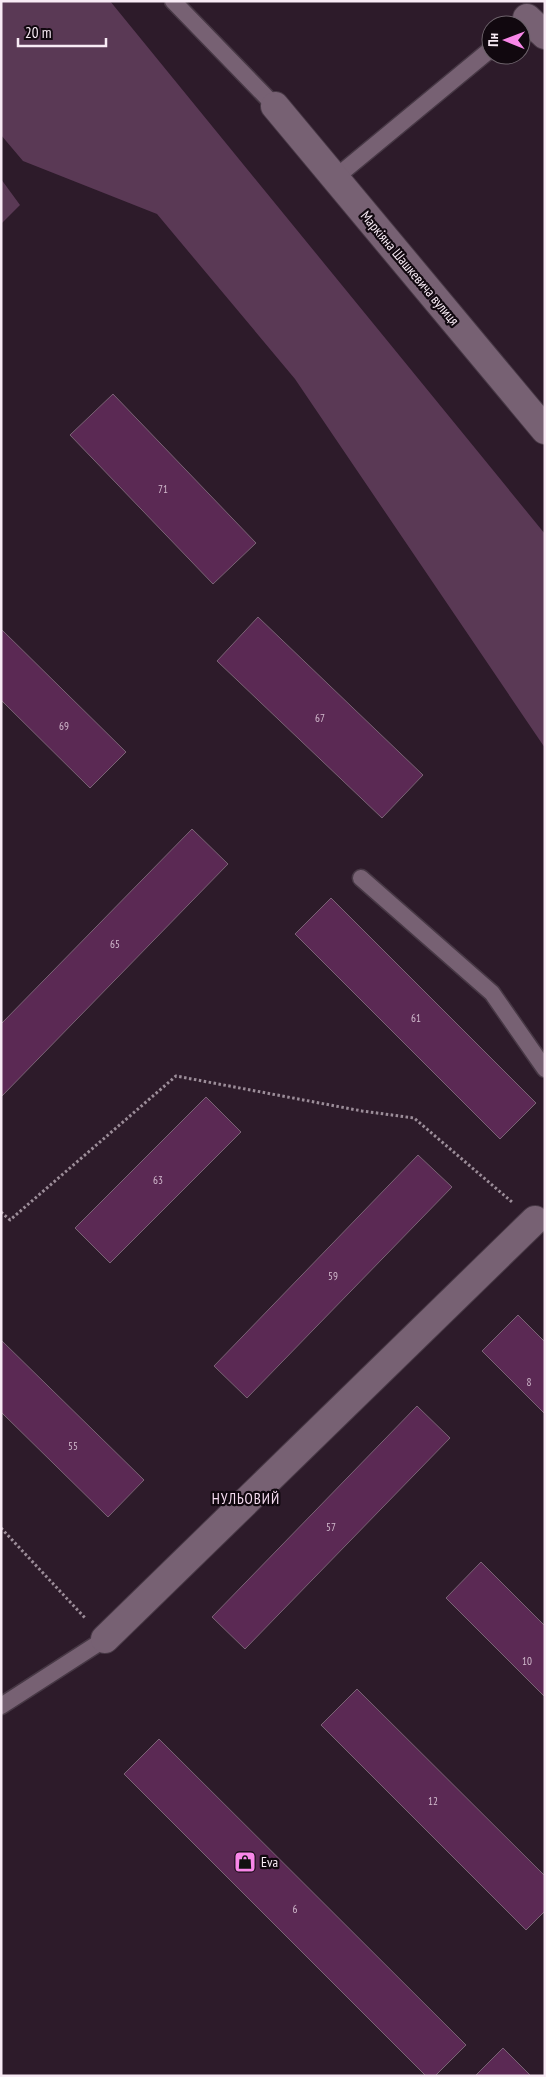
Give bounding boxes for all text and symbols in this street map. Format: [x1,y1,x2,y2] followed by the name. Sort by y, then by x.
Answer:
[18,15,105,47] scale bar
[481,15,531,65] north arrow
[25,23,51,42] text: 20 m
[484,33,502,47] text: Пн
[357,207,463,329] street label: Маркіяна Шашкевича вулиця
[158,482,168,496] house number: 71
[315,711,325,725] house number: 67
[59,719,69,733] house number: 69
[110,937,120,951] house number: 65
[411,1011,421,1025] house number: 61
[153,1173,163,1187] house number: 63
[328,1269,338,1283] house number: 59
[527,1375,532,1389] house number: 8
[68,1439,78,1453] house number: 55
[212,1489,280,1508] district label: НУЛЬОВИЙ
[326,1520,336,1534] house number: 57
[522,1654,532,1668] house number: 10
[428,1794,438,1808] house number: 12
[233,1850,257,1874] shop icon: Eva
[261,1853,278,1871] place label: Eva
[293,1902,298,1916] house number: 6

